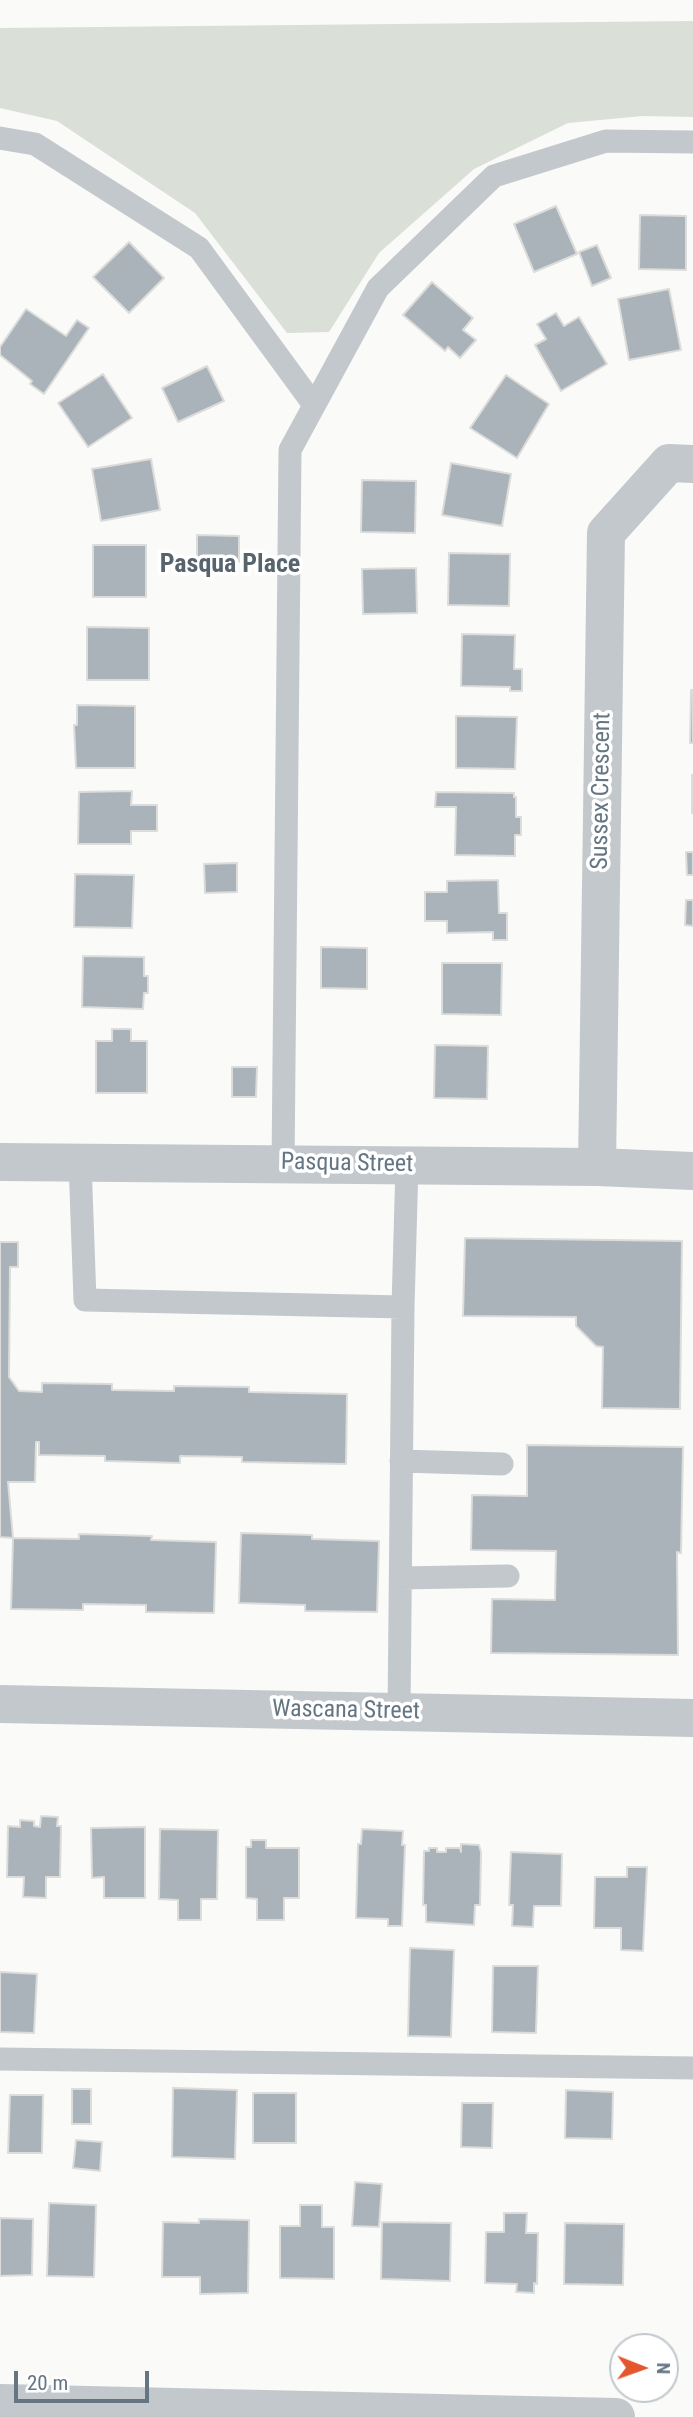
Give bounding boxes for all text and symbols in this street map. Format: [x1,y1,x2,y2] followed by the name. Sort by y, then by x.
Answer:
[160,549,300,581] district label: Pasqua Place
[586,712,618,870] street label: Sussex Crescent
[281,1148,413,1180] street label: Pasqua Street
[272,1695,420,1727] street label: Wascana Street
[609,2333,679,2403] north arrow
[18,2358,152,2402] scale bar
[652,2362,675,2374] text: N
[27,2371,68,2395] text: 20 m

